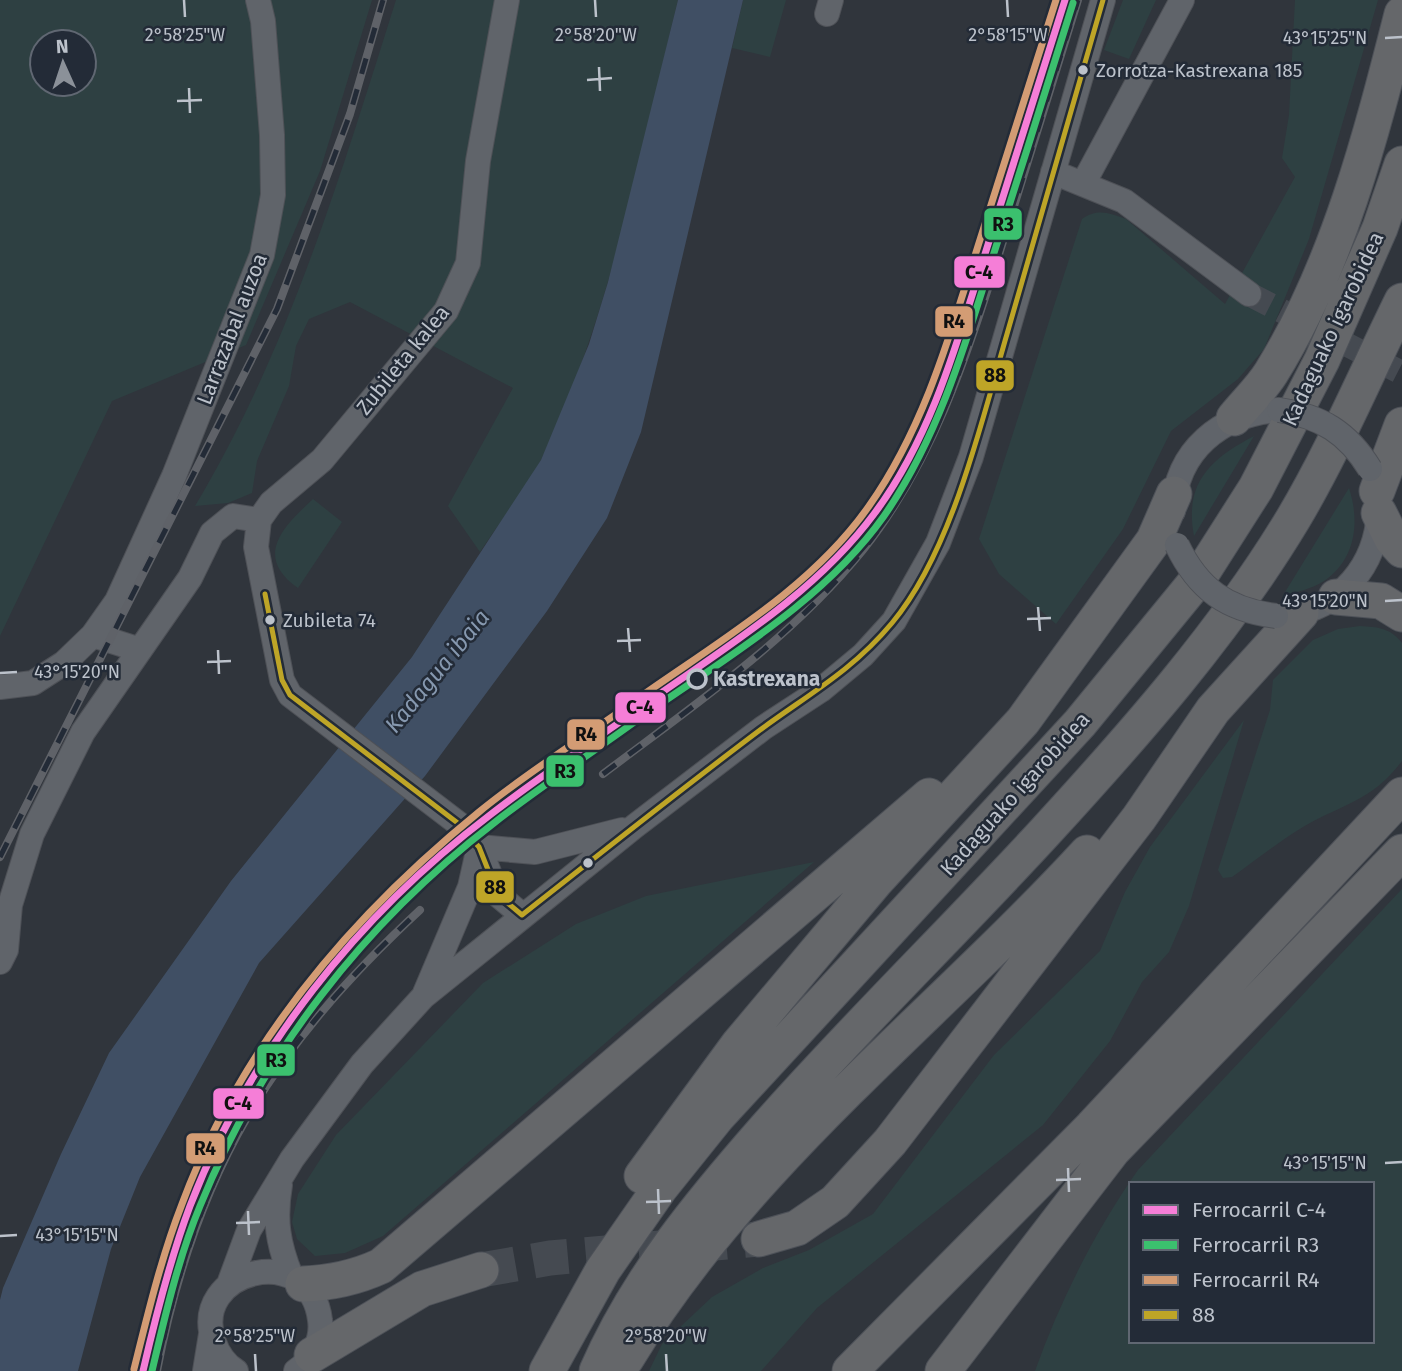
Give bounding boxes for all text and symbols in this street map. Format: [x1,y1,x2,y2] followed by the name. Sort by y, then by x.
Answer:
[145,24,225,46] text: 2°58'25"W
[555,24,637,46] text: 2°58'20"W
[968,24,1048,46] text: 2°58'15"W
[1283,27,1367,49] text: 43°15'25"N
[28,28,98,98] north arrow
[55,35,69,58] text: N
[1096,59,1302,82] place label: Zorrotza-Kastrexana 185
[1076,63,1090,77] marker: Zorrotza-Kastrexana 185
[983,207,1023,241] line badge: R3
[992,213,1014,236] text: R3
[1277,228,1389,430] street label: Kadaguako igarobidea
[191,250,273,408] street label: Larrazabal auzoa
[953,255,1006,289] line badge: C-4
[965,261,993,284] text: C-4
[351,300,455,420] street label: Zubileta kalea
[934,305,974,338] line badge: R4
[943,310,965,333] text: R4
[975,359,1015,392] line badge: 88
[984,364,1006,387] text: 88
[1282,590,1368,612] text: 43°15'20"N
[379,604,495,738] water label: Kadagua ibaia
[283,609,376,632] place label: Zubileta 74
[263,613,277,627] marker: Zubileta 74
[34,661,120,683] text: 43°15'20"N
[713,666,820,692] place label: Kastrexana
[687,669,707,689] marker: Kastrexana
[614,691,667,724] line badge: C-4
[626,696,654,719] text: C-4
[935,707,1095,881] street label: Kadaguako igarobidea
[566,718,606,751] line badge: R4
[575,723,597,746] text: R4
[545,754,585,788] line badge: R3
[554,760,576,783] text: R3
[581,856,595,870] unlabelled marker
[475,870,515,904] line badge: 88
[484,876,506,899] text: 88
[256,1043,296,1077] line badge: R3
[265,1049,287,1072] text: R3
[212,1087,265,1120] line badge: C-4
[224,1092,252,1115] text: C-4
[185,1132,226,1165] line badge: R4
[194,1137,216,1160] text: R4
[1283,1152,1367,1174] text: 43°15'15"N
[1129,1182,1374,1343] legend
[1192,1197,1326,1223] text: Ferrocarril C-4
[35,1224,119,1246] text: 43°15'15"N
[1192,1232,1319,1258] text: Ferrocarril R3
[1192,1267,1319,1293] text: Ferrocarril R4
[1192,1302,1215,1328] text: 88
[215,1325,295,1347] text: 2°58'25"W
[625,1325,707,1347] text: 2°58'20"W

